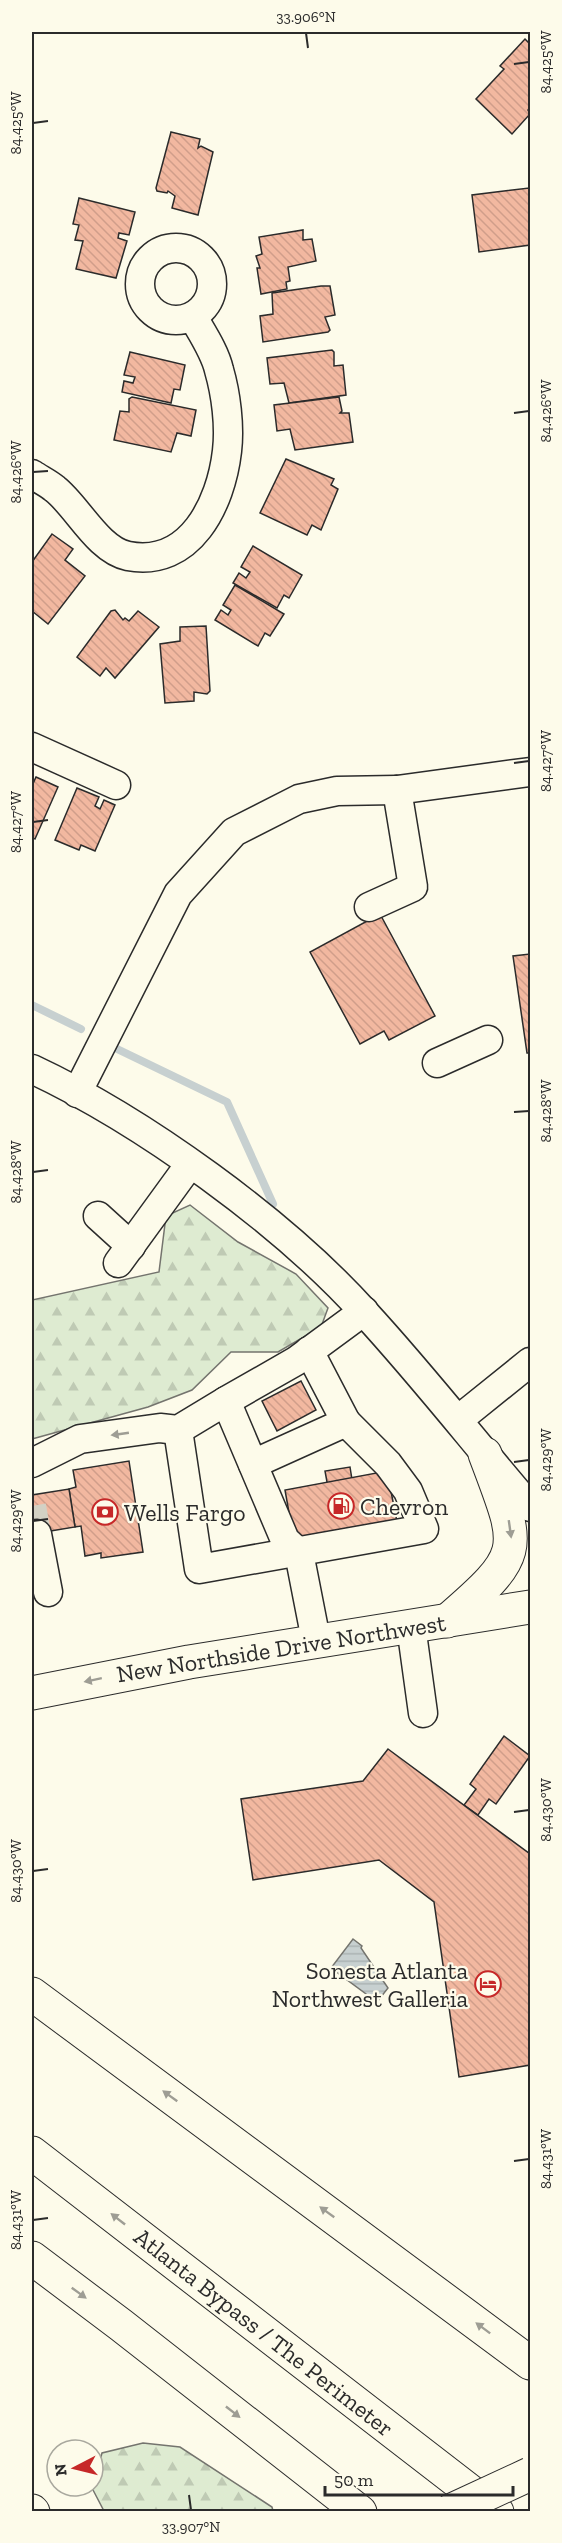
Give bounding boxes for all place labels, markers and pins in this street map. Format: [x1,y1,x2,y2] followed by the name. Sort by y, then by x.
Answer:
[326,1491,356,1521] fuel station icon: Chevron
[360,1492,448,1521] place label: Chevron
[90,1497,120,1527] bank icon: Wells Fargo
[124,1498,246,1527] place label: Wells Fargo
[272,1956,468,2013] place label: Sonesta Atlanta Northwest Galleria
[473,1969,503,1999] hotel icon: Sonesta Atlanta Northwest Galleria

